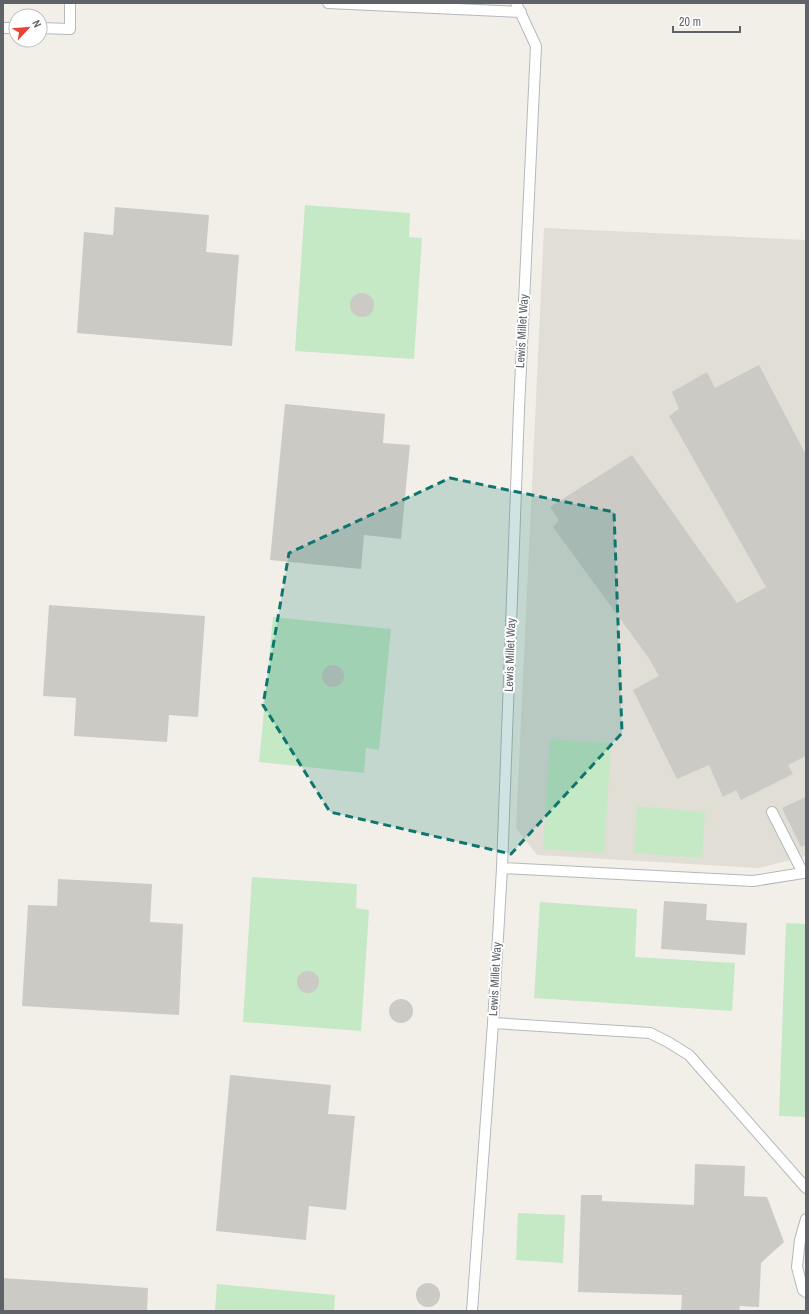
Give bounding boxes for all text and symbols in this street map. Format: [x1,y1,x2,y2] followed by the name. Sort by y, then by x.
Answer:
[8,8,48,48] north arrow
[673,8,740,34] scale bar
[679,14,701,30] text: 20 m
[29,18,45,30] text: N
[512,294,532,368] street label: Lewis Millet Way
[501,618,519,692] street label: Lewis Millet Way
[485,942,505,1016] street label: Lewis Millet Way

